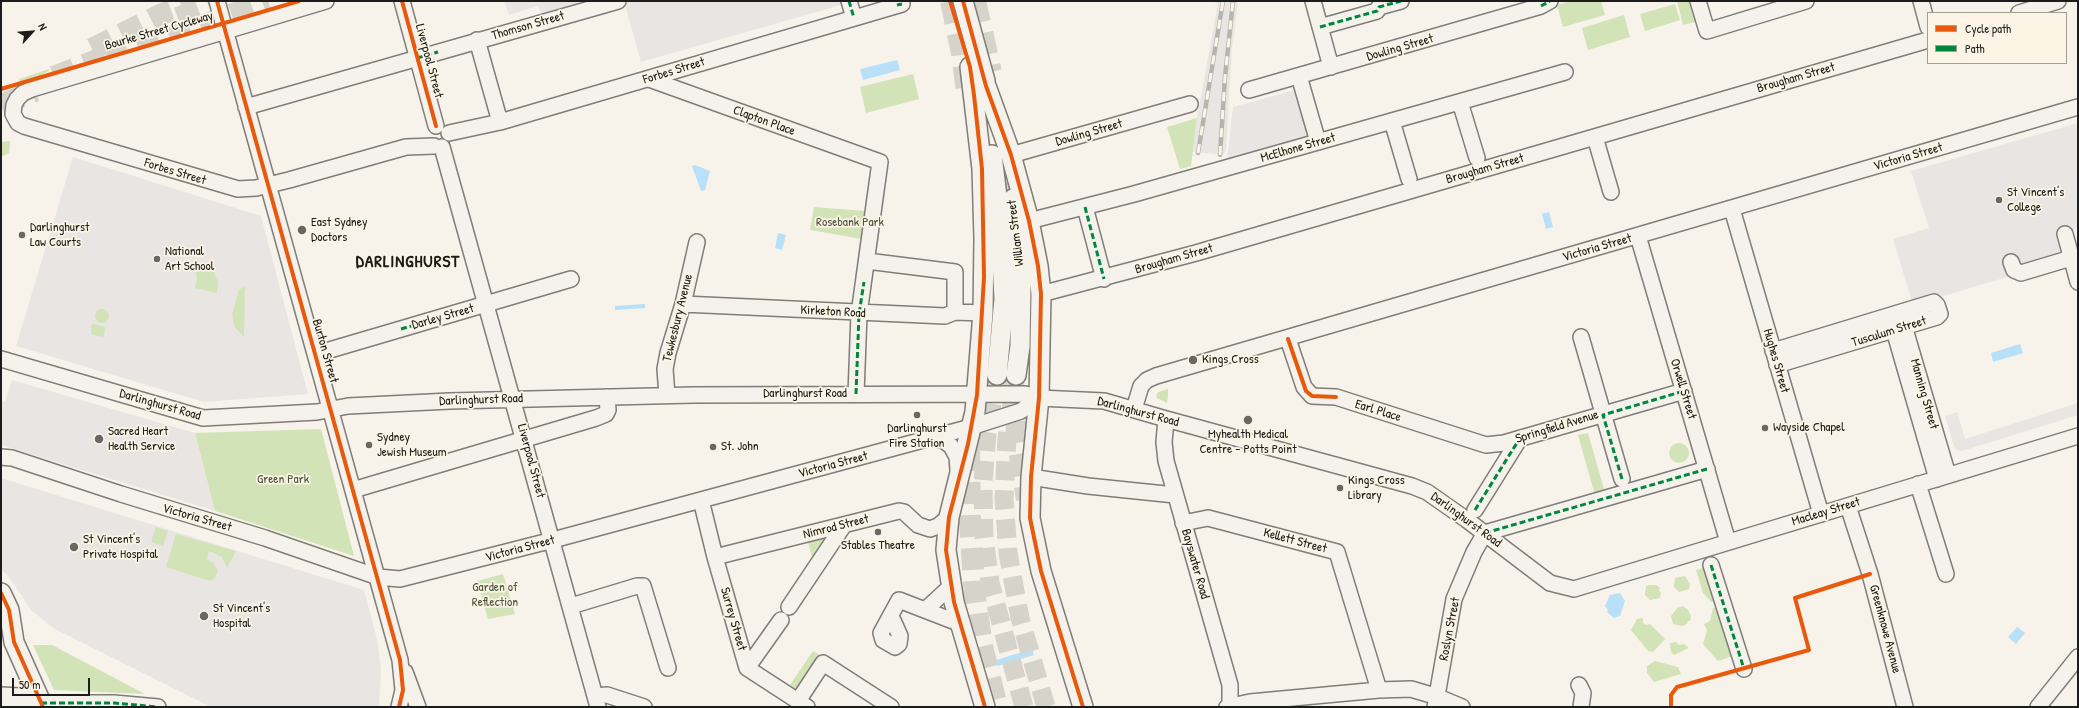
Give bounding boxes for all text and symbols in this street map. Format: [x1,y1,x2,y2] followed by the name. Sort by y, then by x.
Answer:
[103,8,215,54] street label: Bourke Street Cycleway
[490,8,566,44] street label: Thomson Street
[12,12,52,52] north arrow
[1927,12,2067,64] legend
[1965,20,2011,37] text: Cycle path
[35,21,50,32] text: N
[412,22,446,100] street label: Liverpool Street
[1365,31,1435,65] street label: Dowling Street
[1965,40,1985,57] text: Path
[641,54,707,88] street label: Forbes Street
[1755,59,1837,97] street label: Brougham Street
[731,103,797,139] street label: Clapton Place
[1054,116,1124,150] street label: Dowling Street
[1259,130,1337,166] street label: McElhone Street
[1872,140,1944,174] street label: Victoria Street
[1444,150,1526,188] street label: Brougham Street
[142,155,208,189] street label: Forbes Street
[2007,185,2064,216] place label: St Vincent's College
[1994,195,2004,205] marker: St Vincent's College
[1004,199,1028,267] street label: William Street
[311,215,367,246] place label: East Sydney Doctors
[816,215,884,231] park label: Rosebank Park
[30,220,89,251] place label: Darlinghurst Law Courts
[296,224,308,236] marker: East Sydney Doctors
[17,230,27,240] marker: Darlinghurst Law Courts
[1561,231,1633,265] street label: Victoria Street
[1133,240,1215,278] street label: Brougham Street
[165,244,214,275] place label: National Art School
[356,252,460,272] district label: DARLINGHURST
[152,254,162,264] marker: National Art School
[660,273,696,363] street label: Tewkesbury Avenue
[410,301,476,333] street label: Darley Street
[800,303,866,321] street label: Kirketon Road
[1850,313,1928,351] street label: Tusculum Street
[308,317,342,385] street label: Burton Street
[1759,327,1793,395] street label: Hughes Street
[1202,352,1259,368] place label: Kings Cross
[1187,354,1199,366] marker: Kings Cross
[1666,357,1700,421] street label: Orwell Street
[1907,357,1941,431] street label: Manning Street
[118,386,202,424] street label: Darlinghurst Road
[763,386,847,402] street label: Darlinghurst Road
[439,391,523,409] street label: Darlinghurst Road
[1096,394,1180,430] street label: Darlinghurst Road
[1353,397,1403,425] street label: Earl Place
[1514,407,1600,447] street label: Springfield Avenue
[912,410,922,420] marker: Darlinghurst Fire Station
[1242,414,1254,426] marker: Myhealth Medical Centre - Potts Point
[1773,420,1845,436] place label: Wayside Chapel
[887,421,947,452] place label: Darlinghurst Fire Station
[514,422,548,500] street label: Liverpool Street
[1760,423,1770,433] marker: Wayside Chapel
[108,424,175,455] place label: Sacred Heart Health Service
[1199,427,1297,458] place label: Myhealth Medical Centre - Potts Point
[377,430,447,461] place label: Sydney Jewish Museum
[93,433,105,445] marker: Sacred Heart Health Service
[721,439,759,455] place label: St. John
[364,440,374,450] marker: Sydney Jewish Museum
[708,442,718,452] marker: St. John
[797,448,869,482] street label: Victoria Street
[257,472,309,488] park label: Green Park
[1348,473,1405,504] place label: Kings Cross Library
[1335,483,1345,493] marker: Kings Cross Library
[1428,489,1504,551] street label: Darlinghurst Road
[1790,494,1862,530] street label: Macleay Street
[161,501,233,535] street label: Victoria Street
[801,511,871,543] street label: Nimrod Street
[1262,525,1328,557] street label: Kellett Street
[873,527,883,537] marker: Stables Theatre
[1178,527,1212,601] street label: Bayswater Road
[83,532,158,563] place label: St Vincent's Private Hospital
[484,532,556,566] street label: Victoria Street
[841,538,915,554] place label: Stables Theatre
[68,541,80,553] marker: St Vincent's Private Hospital
[472,580,518,611] park label: Garden of Reflection
[1866,583,1904,675] street label: Greenknowe Avenue
[717,586,749,652] street label: Surrey Street
[1436,596,1464,662] street label: Roslyn Street
[213,601,270,632] place label: St Vincent's Hospital
[198,610,210,622] marker: St Vincent's Hospital
[14,670,92,696] scale bar
[19,676,40,693] text: 50 m

